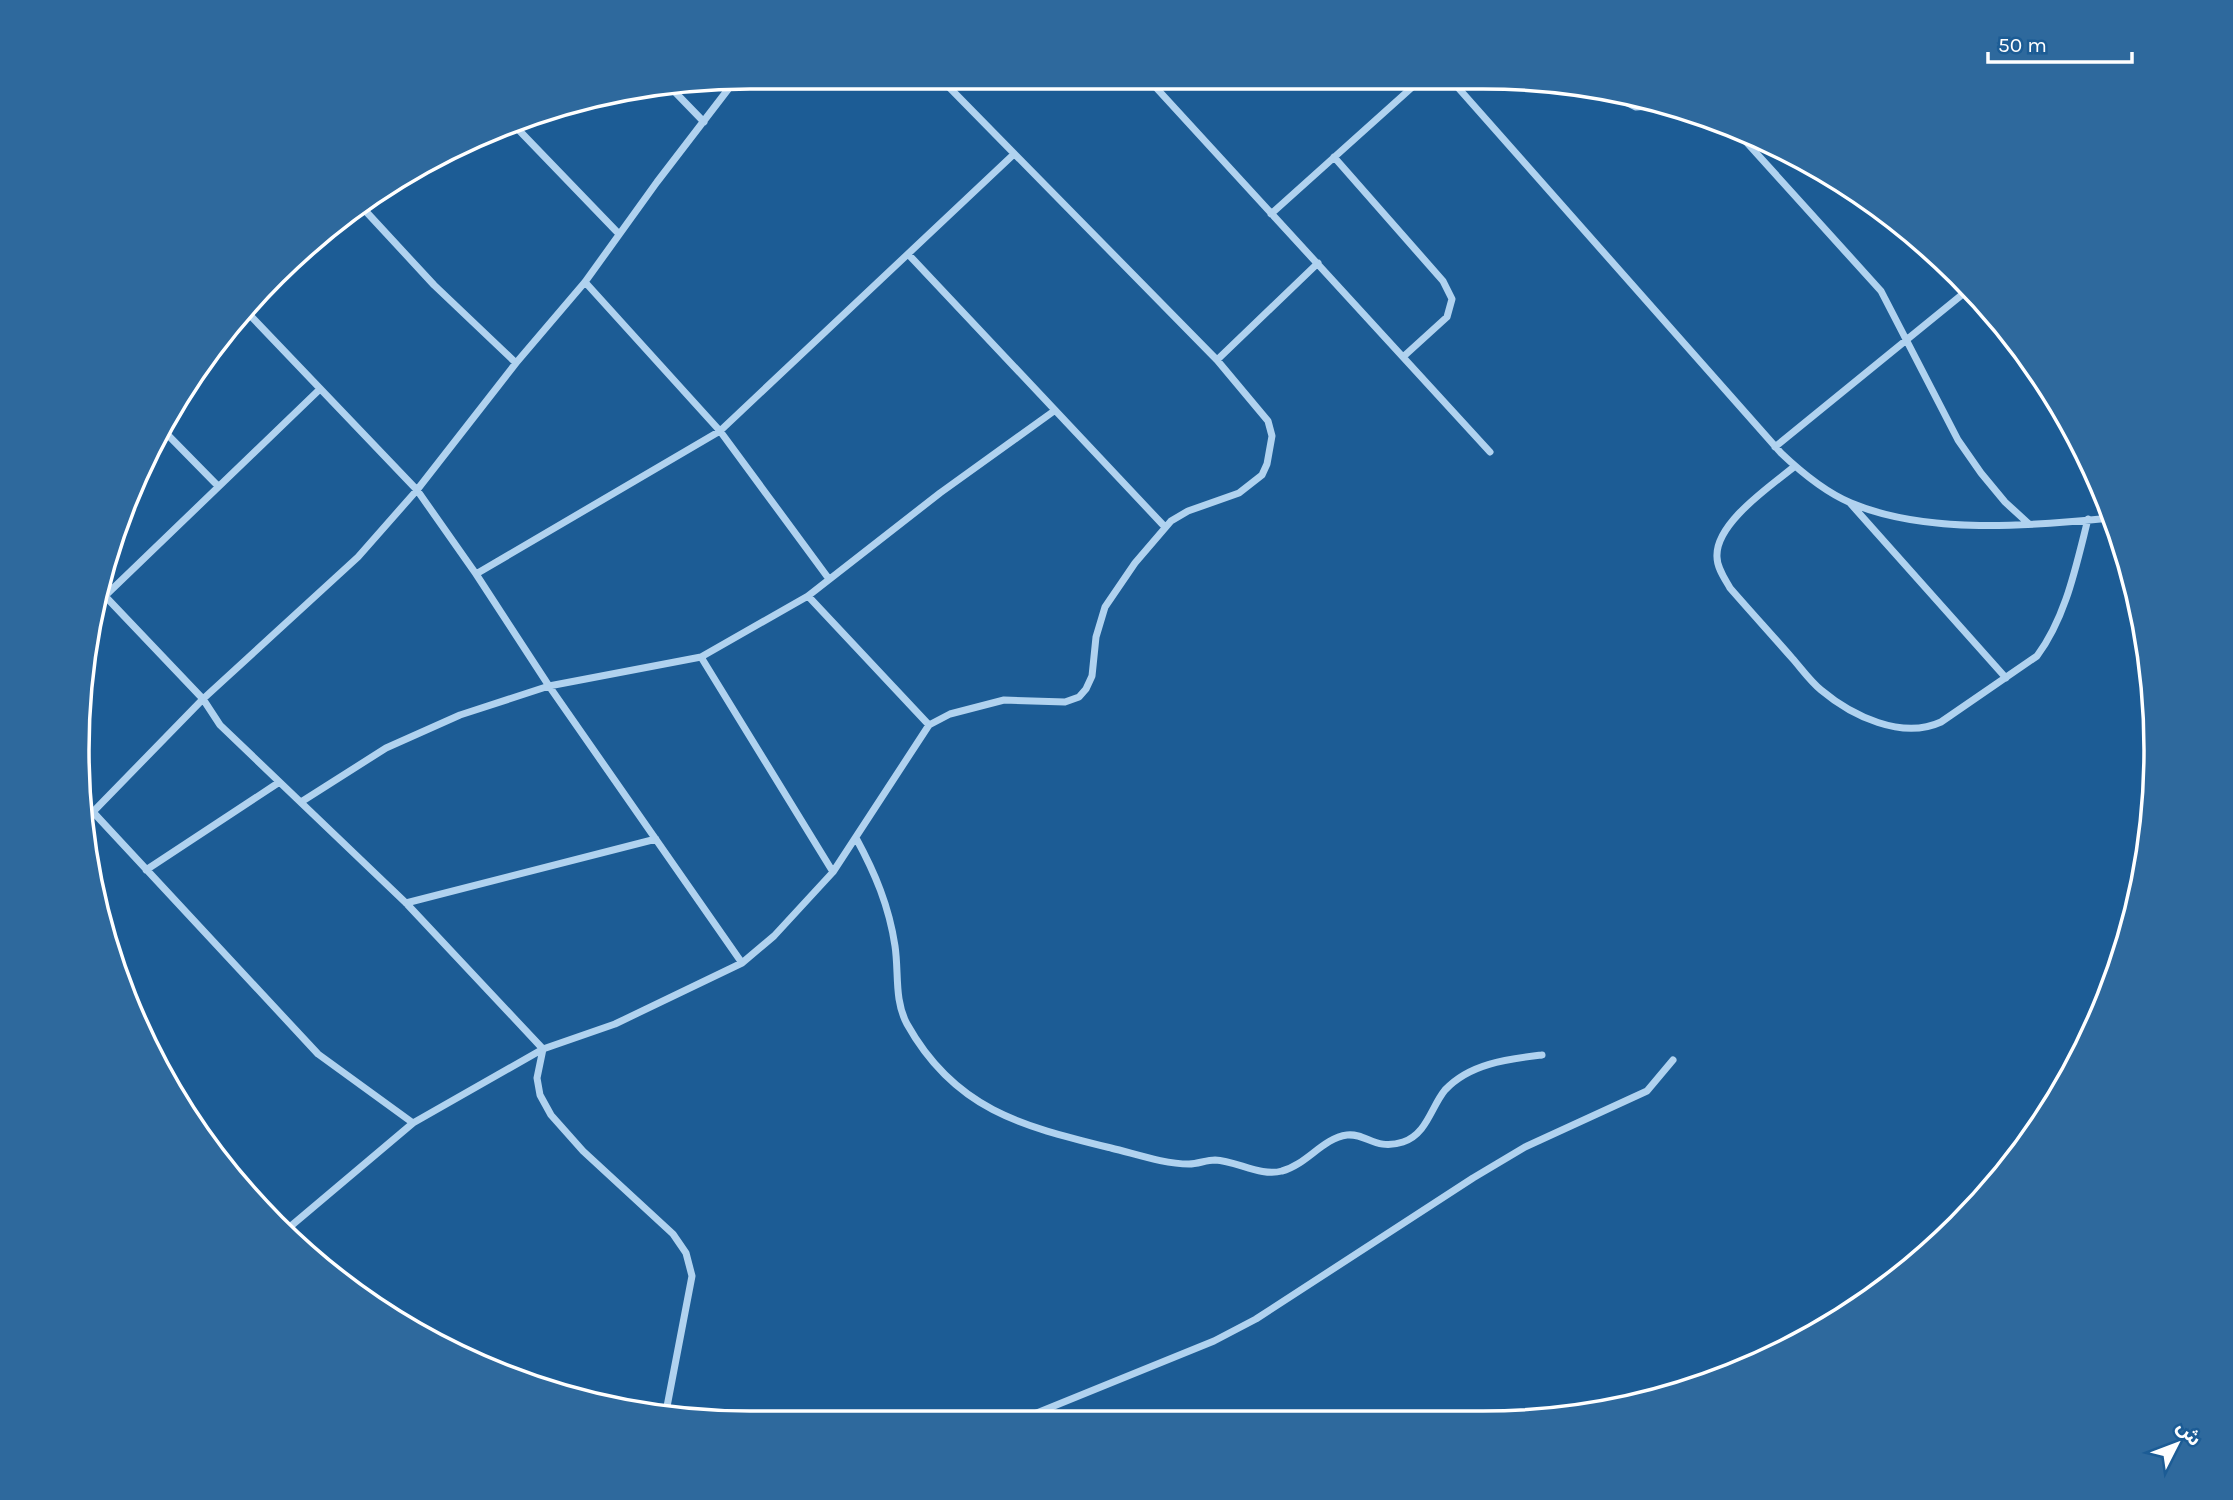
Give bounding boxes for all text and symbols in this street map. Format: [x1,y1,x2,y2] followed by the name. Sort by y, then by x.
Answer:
[1988,21,2132,65] scale bar
[1998,33,2047,57] text: 50 m
[2142,1409,2212,1479] north arrow
[2172,1416,2206,1450] text: ش

